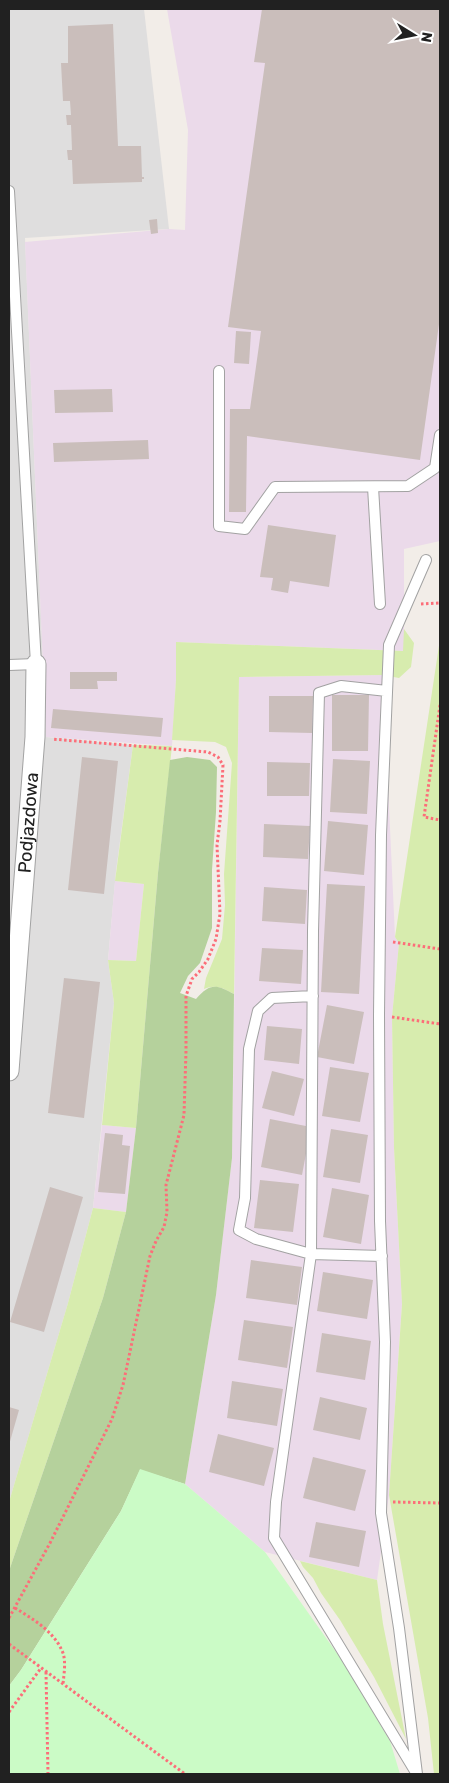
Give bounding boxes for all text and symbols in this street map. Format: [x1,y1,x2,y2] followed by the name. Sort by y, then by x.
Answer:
[389,10,439,60] north arrow
[417,31,436,44] text: N
[13,772,43,874] street label: Podjazdowa

